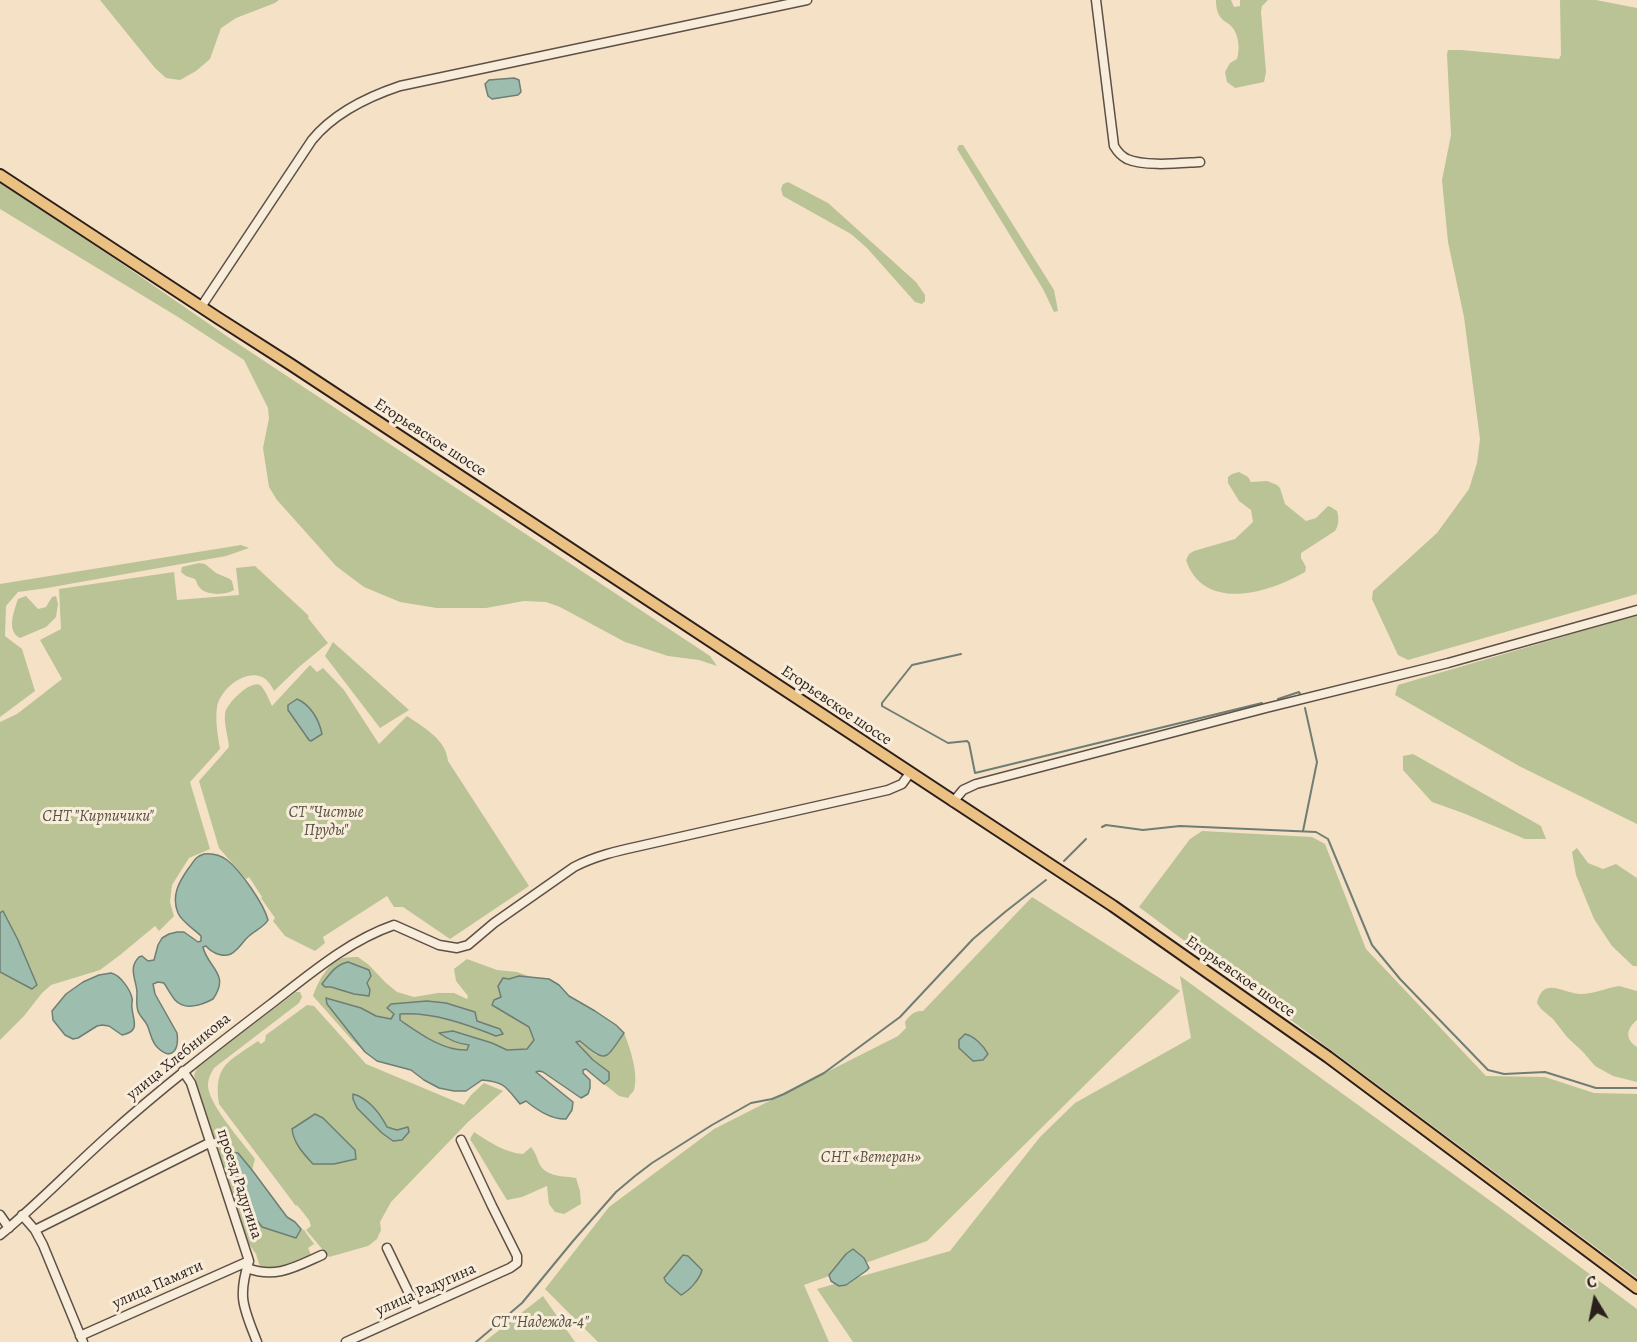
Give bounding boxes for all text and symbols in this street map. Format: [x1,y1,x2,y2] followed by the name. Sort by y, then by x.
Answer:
[371,395,489,481] street label: Егорьевское шоссе
[777,662,895,750] street label: Егорьевское шоссе
[288,803,364,841] park label: СТ "Чистые Пруды"
[42,807,154,827] park label: СНТ "Кирпичики"
[1182,932,1298,1022] street label: Егорьевское шоссе
[123,1009,235,1105] street label: улица Хлебникова
[212,1127,266,1241] street label: проезд Радугина
[821,1148,921,1168] park label: СНТ «Ветеран»
[110,1256,206,1314] street label: улица Памяти
[373,1259,479,1321] street label: улица Радугина
[1565,1270,1625,1330] north arrow
[1585,1271,1599,1294] text: С
[491,1313,589,1333] park label: СТ "Надежда-4"

